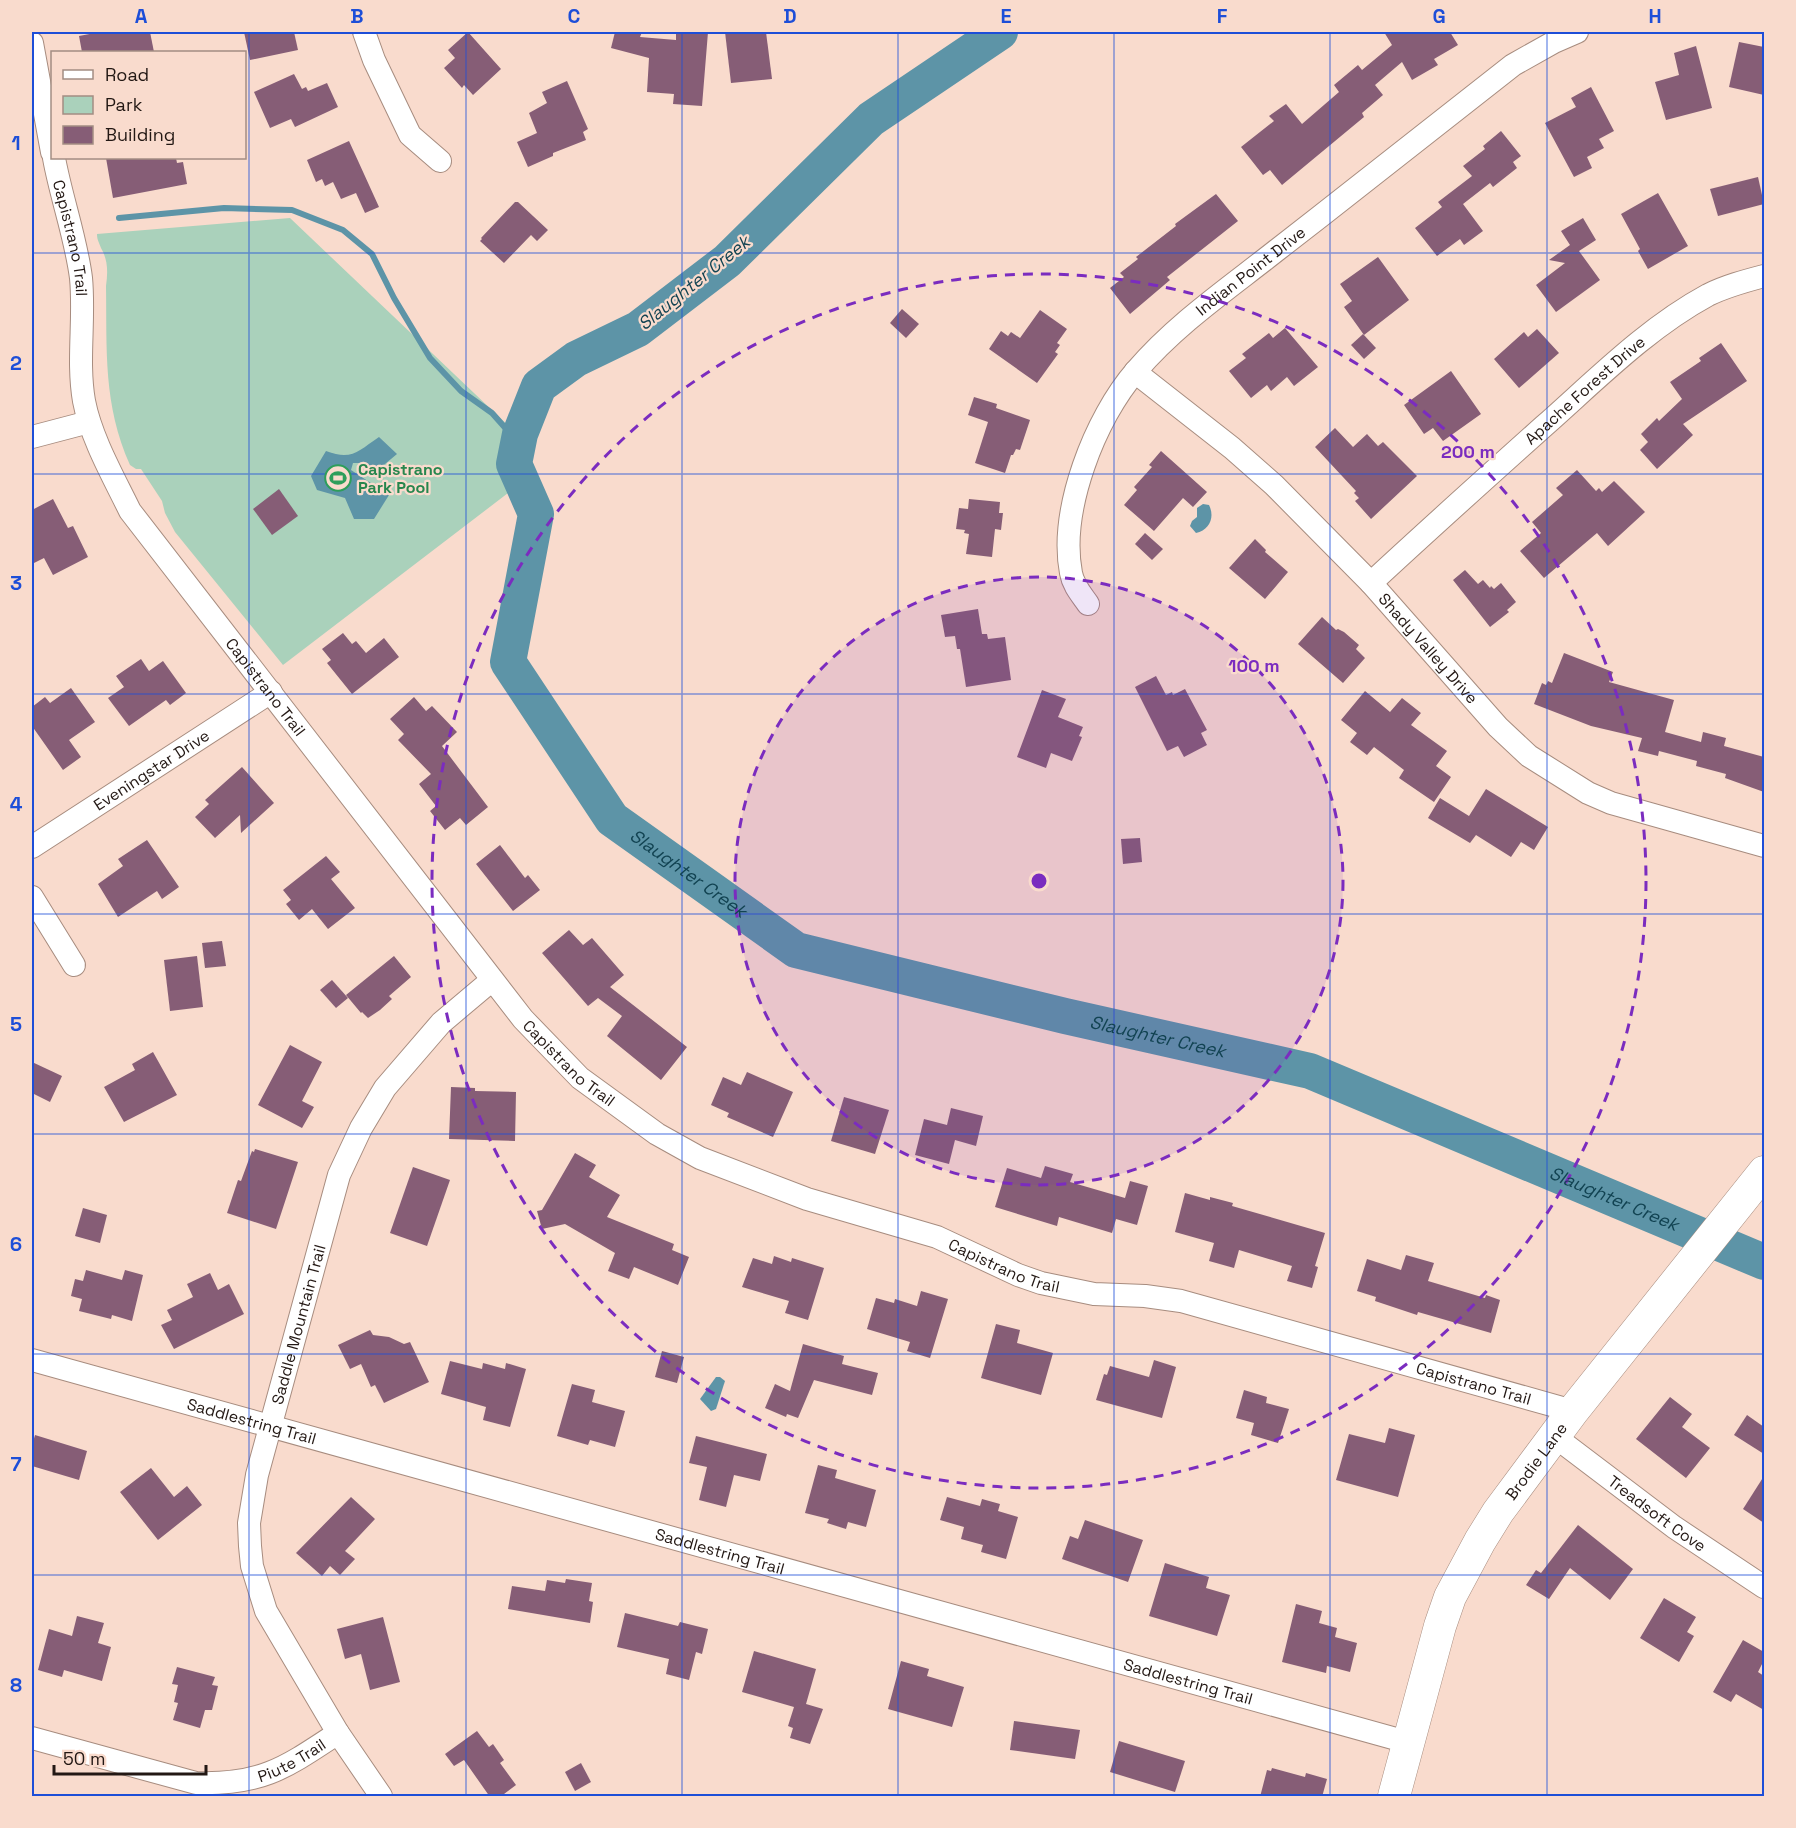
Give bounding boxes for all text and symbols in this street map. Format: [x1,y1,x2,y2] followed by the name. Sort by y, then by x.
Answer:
[135,3,148,29] text: A
[350,3,364,29] text: B
[568,3,581,29] text: C
[783,3,797,29] text: D
[1000,3,1012,29] text: E
[1217,3,1228,29] text: F
[1432,3,1446,29] text: G
[1648,3,1662,29] text: H
[51,51,246,159] legend
[105,63,149,86] text: Road
[105,93,143,116] text: Park
[105,123,175,146] text: Building
[11,130,21,156] text: 1
[48,178,92,297] street label: Capistrano Trail
[1191,222,1310,320] street label: Indian Point Drive
[633,229,756,335] water label: Slaughter Creek
[1520,331,1650,449] street label: Apache Forest Drive
[10,350,22,376] text: 2
[1441,440,1495,463] text: 200 m
[358,459,443,498] place label: Capistrano Park Pool
[323,463,353,493] sports icon: Capistrano Park Pool
[10,570,22,596] text: 3
[1374,589,1483,708] street label: Shady Valley Drive
[221,634,310,740] street label: Capistrano Trail
[1228,654,1280,677] text: 100 m
[89,725,213,815] street label: Eveningstar Drive
[10,791,23,817] text: 4
[626,824,753,924] water label: Slaughter Creek
[1029,871,1049,891] centre of rings
[1088,1010,1230,1063] water label: Slaughter Creek
[10,1011,22,1037] text: 5
[518,1015,619,1111] street label: Capistrano Trail
[1546,1161,1684,1237] water label: Slaughter Creek
[10,1231,22,1257] text: 6
[945,1234,1062,1298] street label: Capistrano Trail
[267,1242,331,1407] street label: Saddle Mountain Trail
[1414,1357,1534,1410] street label: Capistrano Trail
[185,1394,319,1449] street label: Saddlestring Trail
[1501,1418,1572,1504] street label: Brodie Lane
[10,1451,22,1477] text: 7
[1604,1471,1710,1557] street label: Treadsoft Cove
[653,1524,787,1580] street label: Saddlestring Trail
[1121,1654,1255,1710] street label: Saddlestring Trail
[10,1672,22,1698] text: 8
[255,1734,330,1787] street label: Piute Trail
[54,1738,206,1776] scale bar
[63,1747,105,1770] text: 50 m

